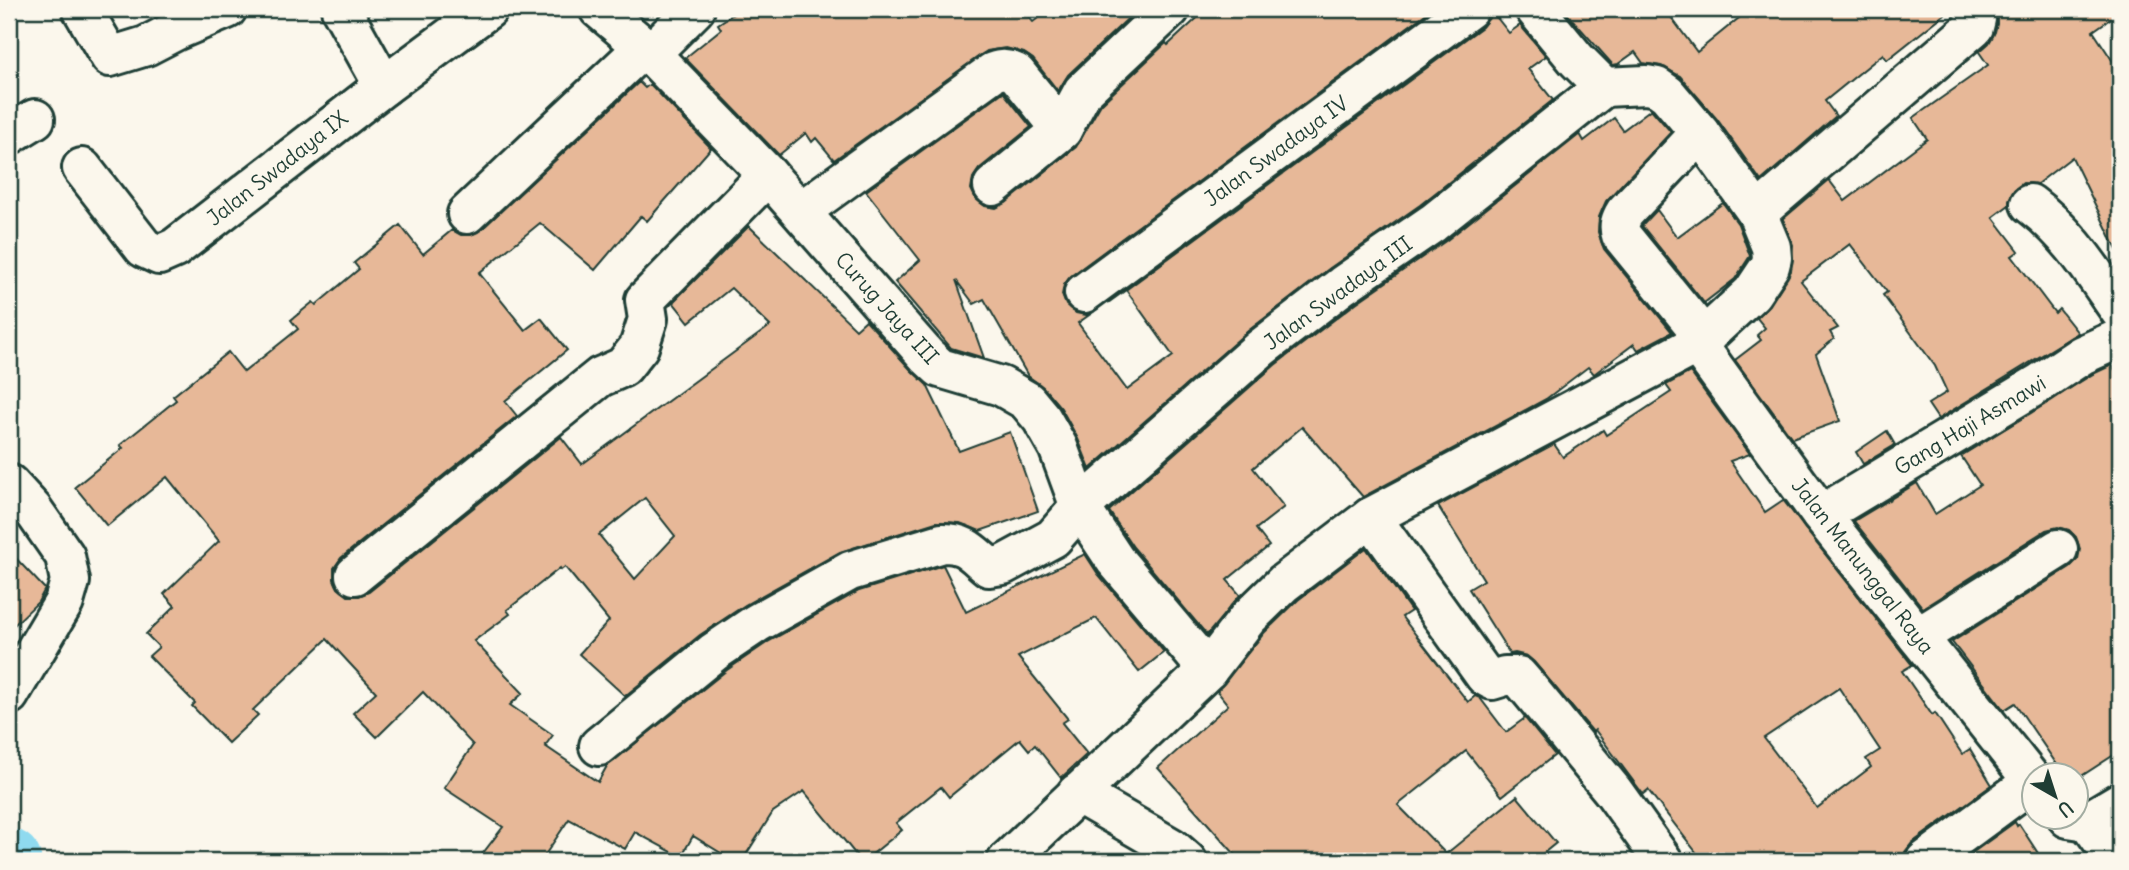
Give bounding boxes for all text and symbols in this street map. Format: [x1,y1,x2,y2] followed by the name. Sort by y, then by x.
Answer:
[1199,90,1353,212] street label: Jalan Swadaya IV
[201,104,353,232] street label: Jalan Swadaya IX
[1258,230,1418,356] street label: Jalan Swadaya III
[829,246,945,370] street label: Curug Jaya III
[1889,369,2051,481] street label: Gang Haji Asmawi
[1786,473,1940,659] street label: Jalan Manunggal Raya
[2021,762,2090,832] north arrow
[2053,796,2078,823] text: U

